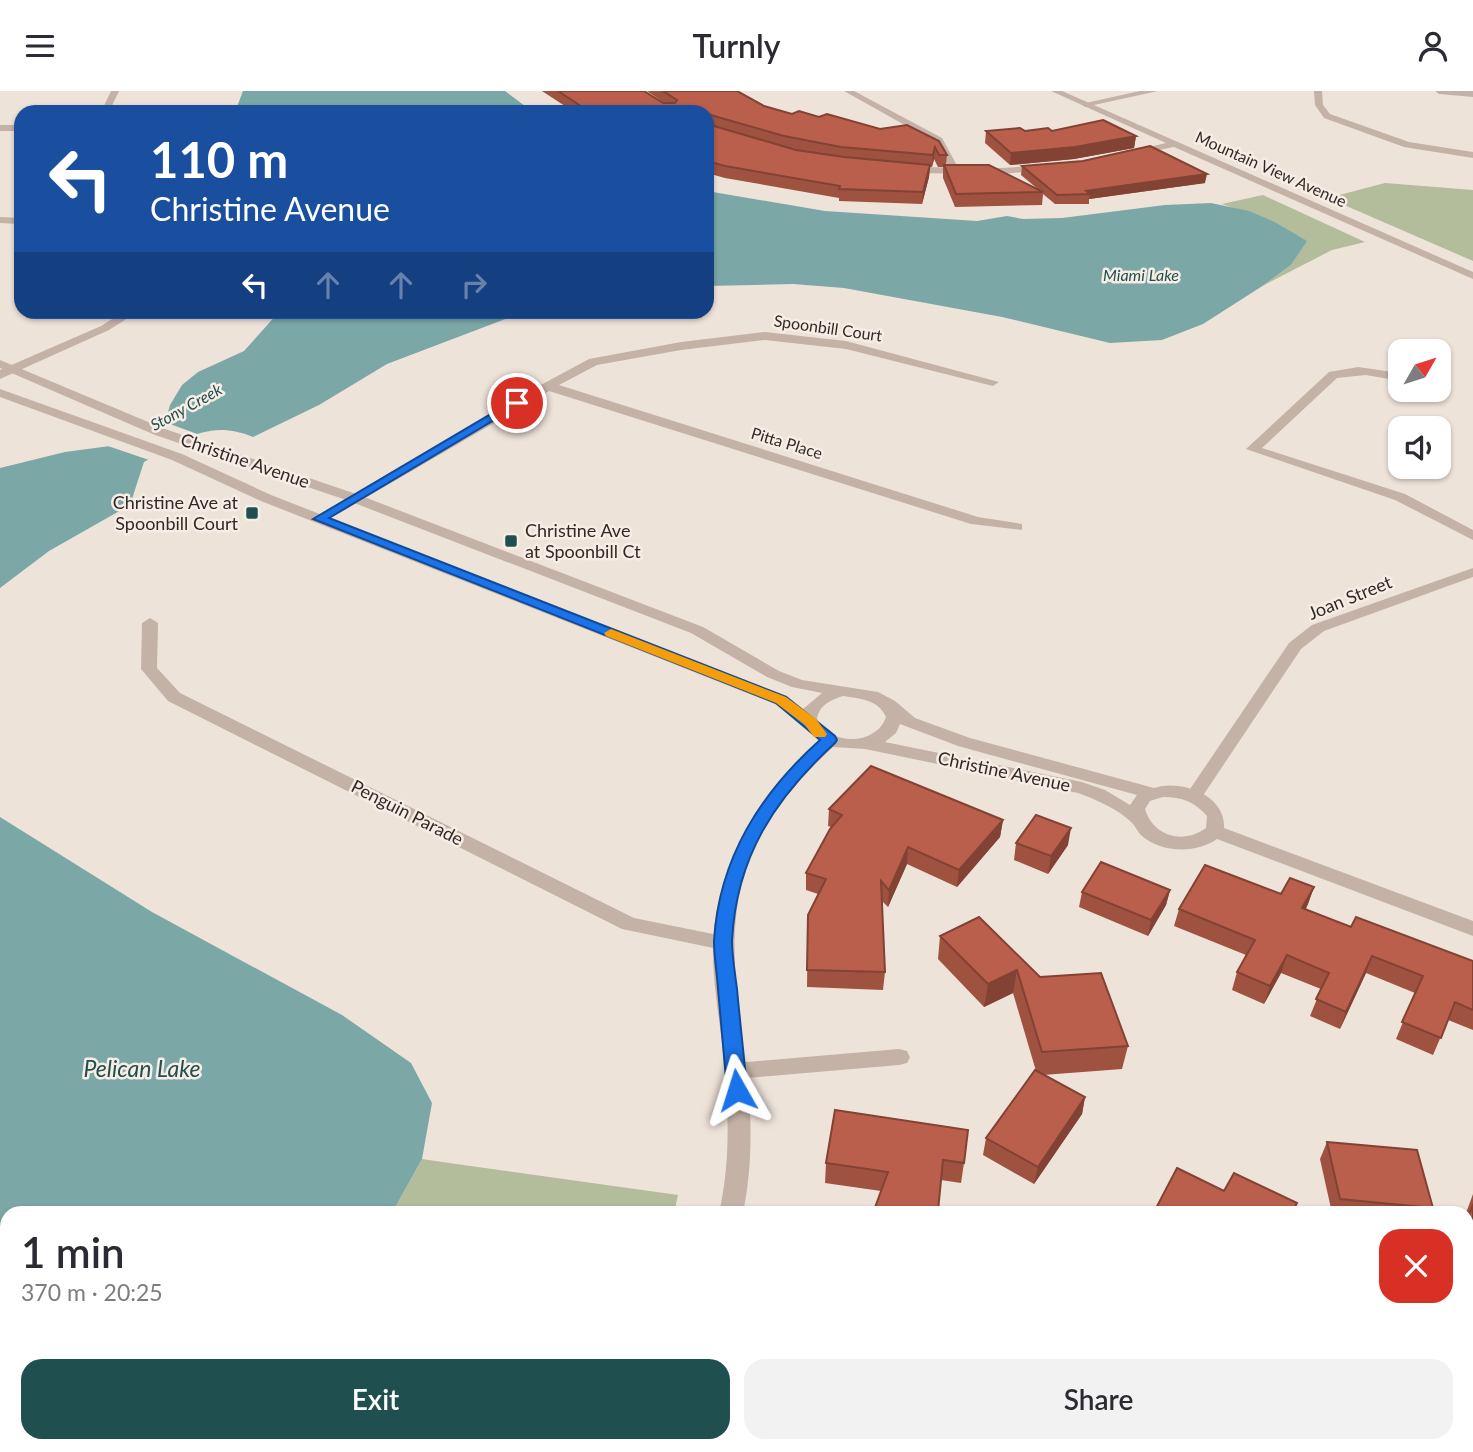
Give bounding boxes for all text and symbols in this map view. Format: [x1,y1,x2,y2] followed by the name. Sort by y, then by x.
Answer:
[692,26,781,65] text: Turnly
[21,27,59,65] icon: menu
[1414,27,1452,65] icon: person
[1193,127,1350,210] street label: Mountain View Avenue
[150,130,288,188] text: 110 m
[35,133,126,224] icon: left
[150,189,390,228] text: Christine Avenue
[1103,265,1179,284] water label: Miami Lake
[236,266,274,304] icon: left
[309,266,347,304] icon: ahead
[382,266,420,304] icon: ahead
[455,266,493,304] icon: right
[773,311,884,345] street label: Spoonbill Court
[1388,339,1451,403] north arrow
[1388,339,1451,479] map controls
[487,373,547,433] pin
[147,379,225,434] water label: Stony Creek
[498,384,536,422] icon: arrive
[1388,416,1451,479] button: sound
[749,423,825,462] street label: Pitta Place
[178,428,313,492] street label: Christine Avenue
[113,491,239,534] place label: Christine Ave at Spoonbill Court
[244,505,260,521] marker: Christine Ave at Spoonbill Court
[525,519,641,562] place label: Christine Ave at Spoonbill Ct
[503,533,519,549] marker: Christine Ave at Spoonbill Ct
[1304,570,1395,624] street label: Joan Street
[936,746,1073,796] street label: Christine Avenue
[348,774,467,850] street label: Penguin Parade
[700,1053,774,1127] position arrow
[83,1054,201,1082] water label: Pelican Lake
[21,1227,125,1277] text: 1 min
[1379,1229,1453,1303] button: close
[21,1278,163,1306] text: 370 m · 20:25
[21,1359,730,1439] button: Exit
[744,1359,1453,1439] button: Share

